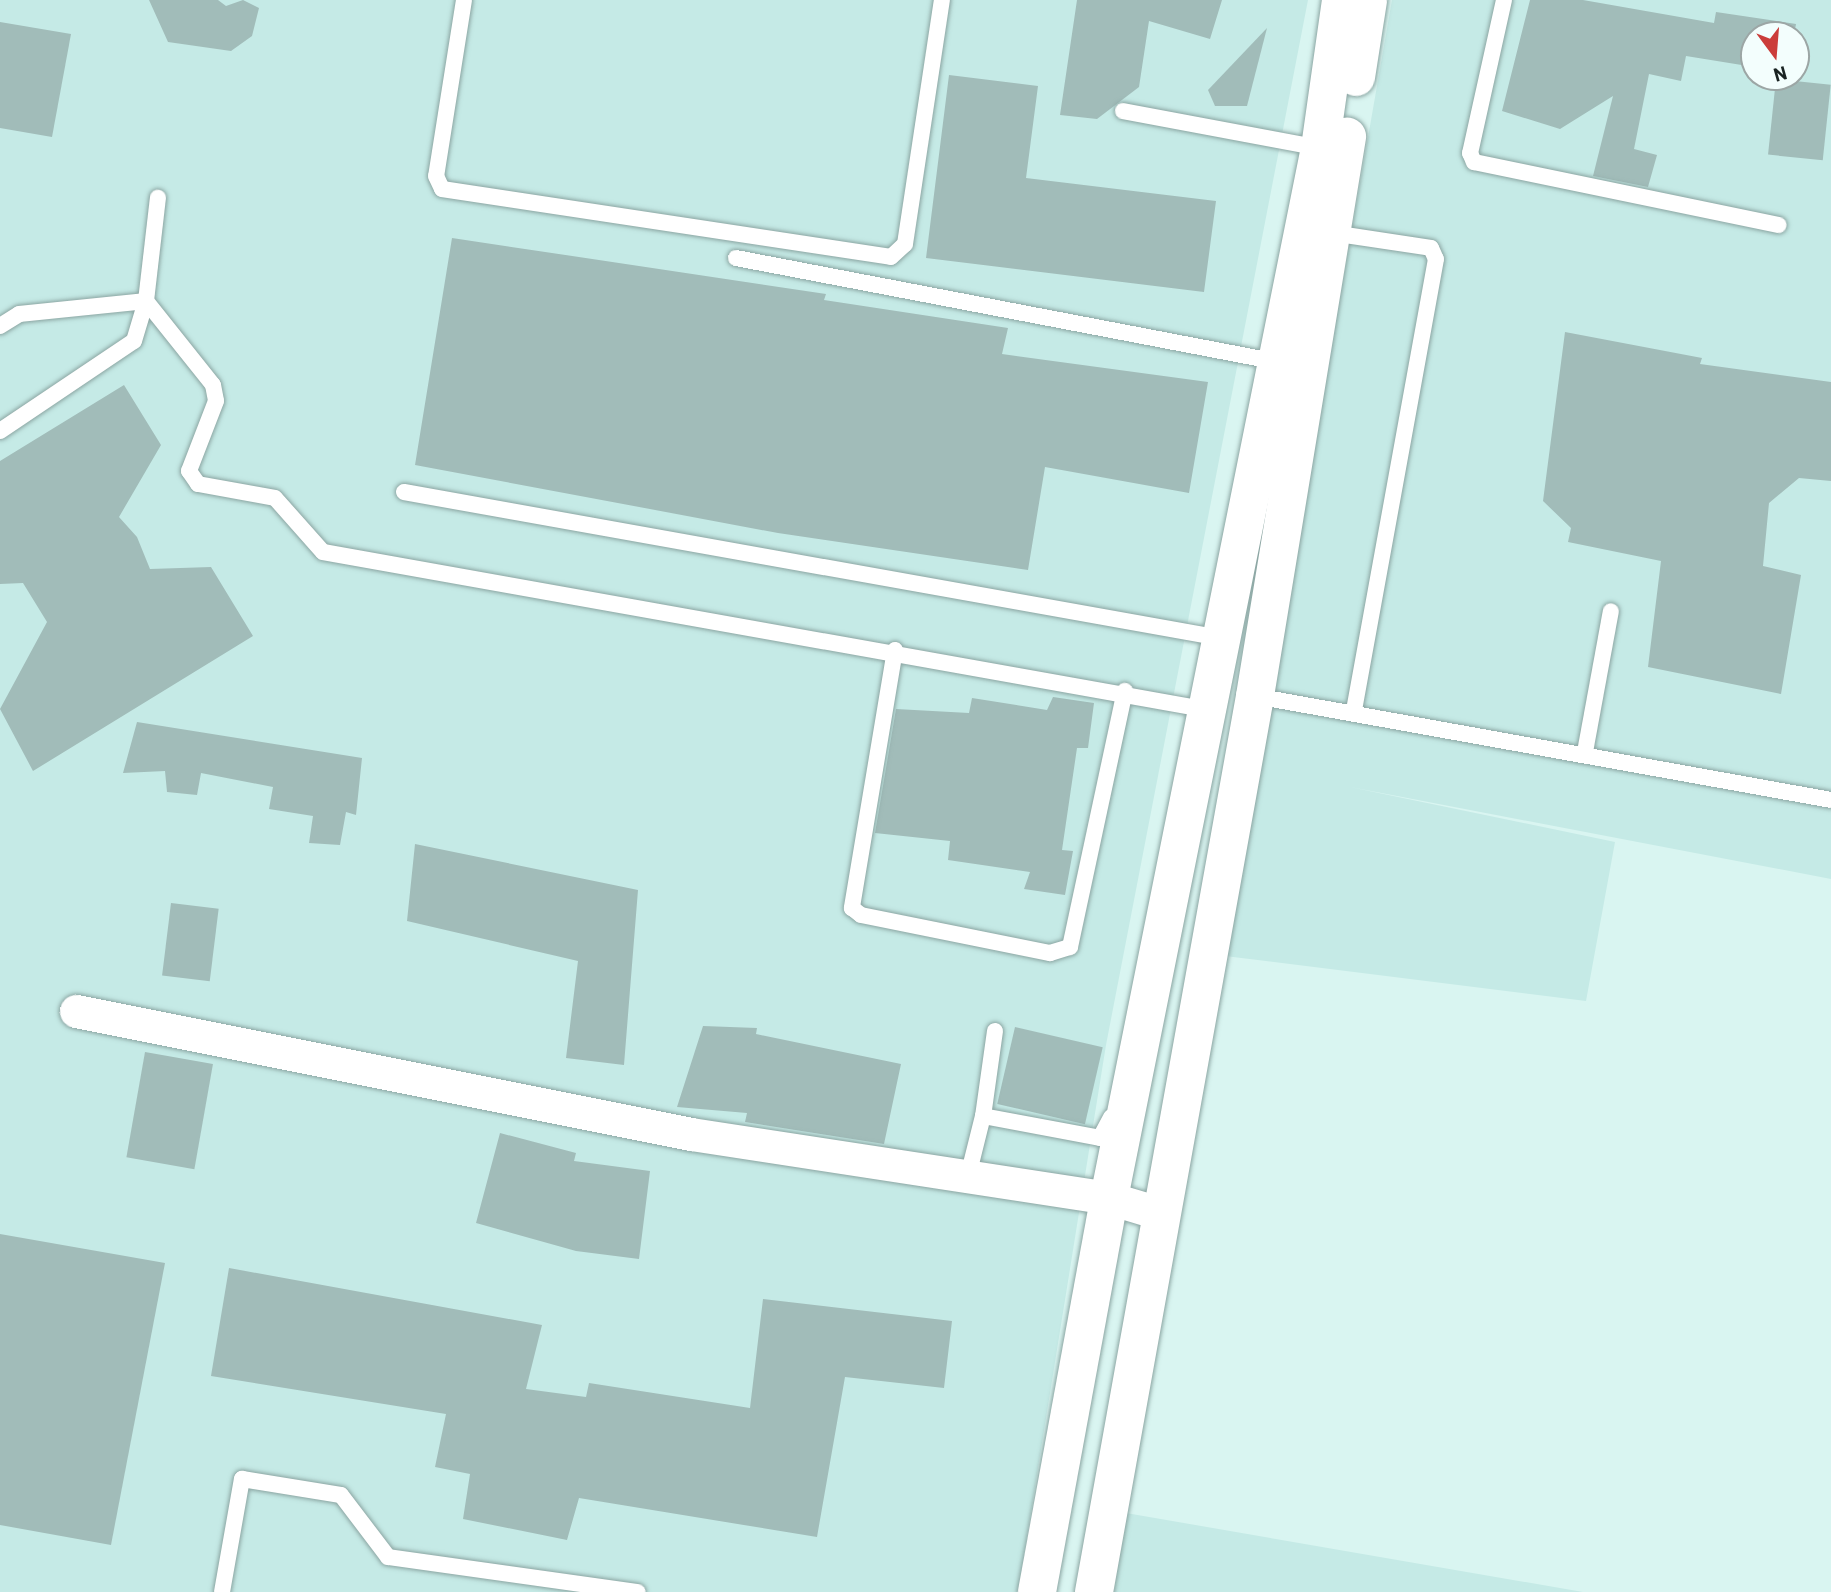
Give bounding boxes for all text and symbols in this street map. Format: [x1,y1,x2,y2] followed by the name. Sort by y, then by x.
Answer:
[1740,21,1810,91] north arrow
[1771,62,1790,88] text: N

